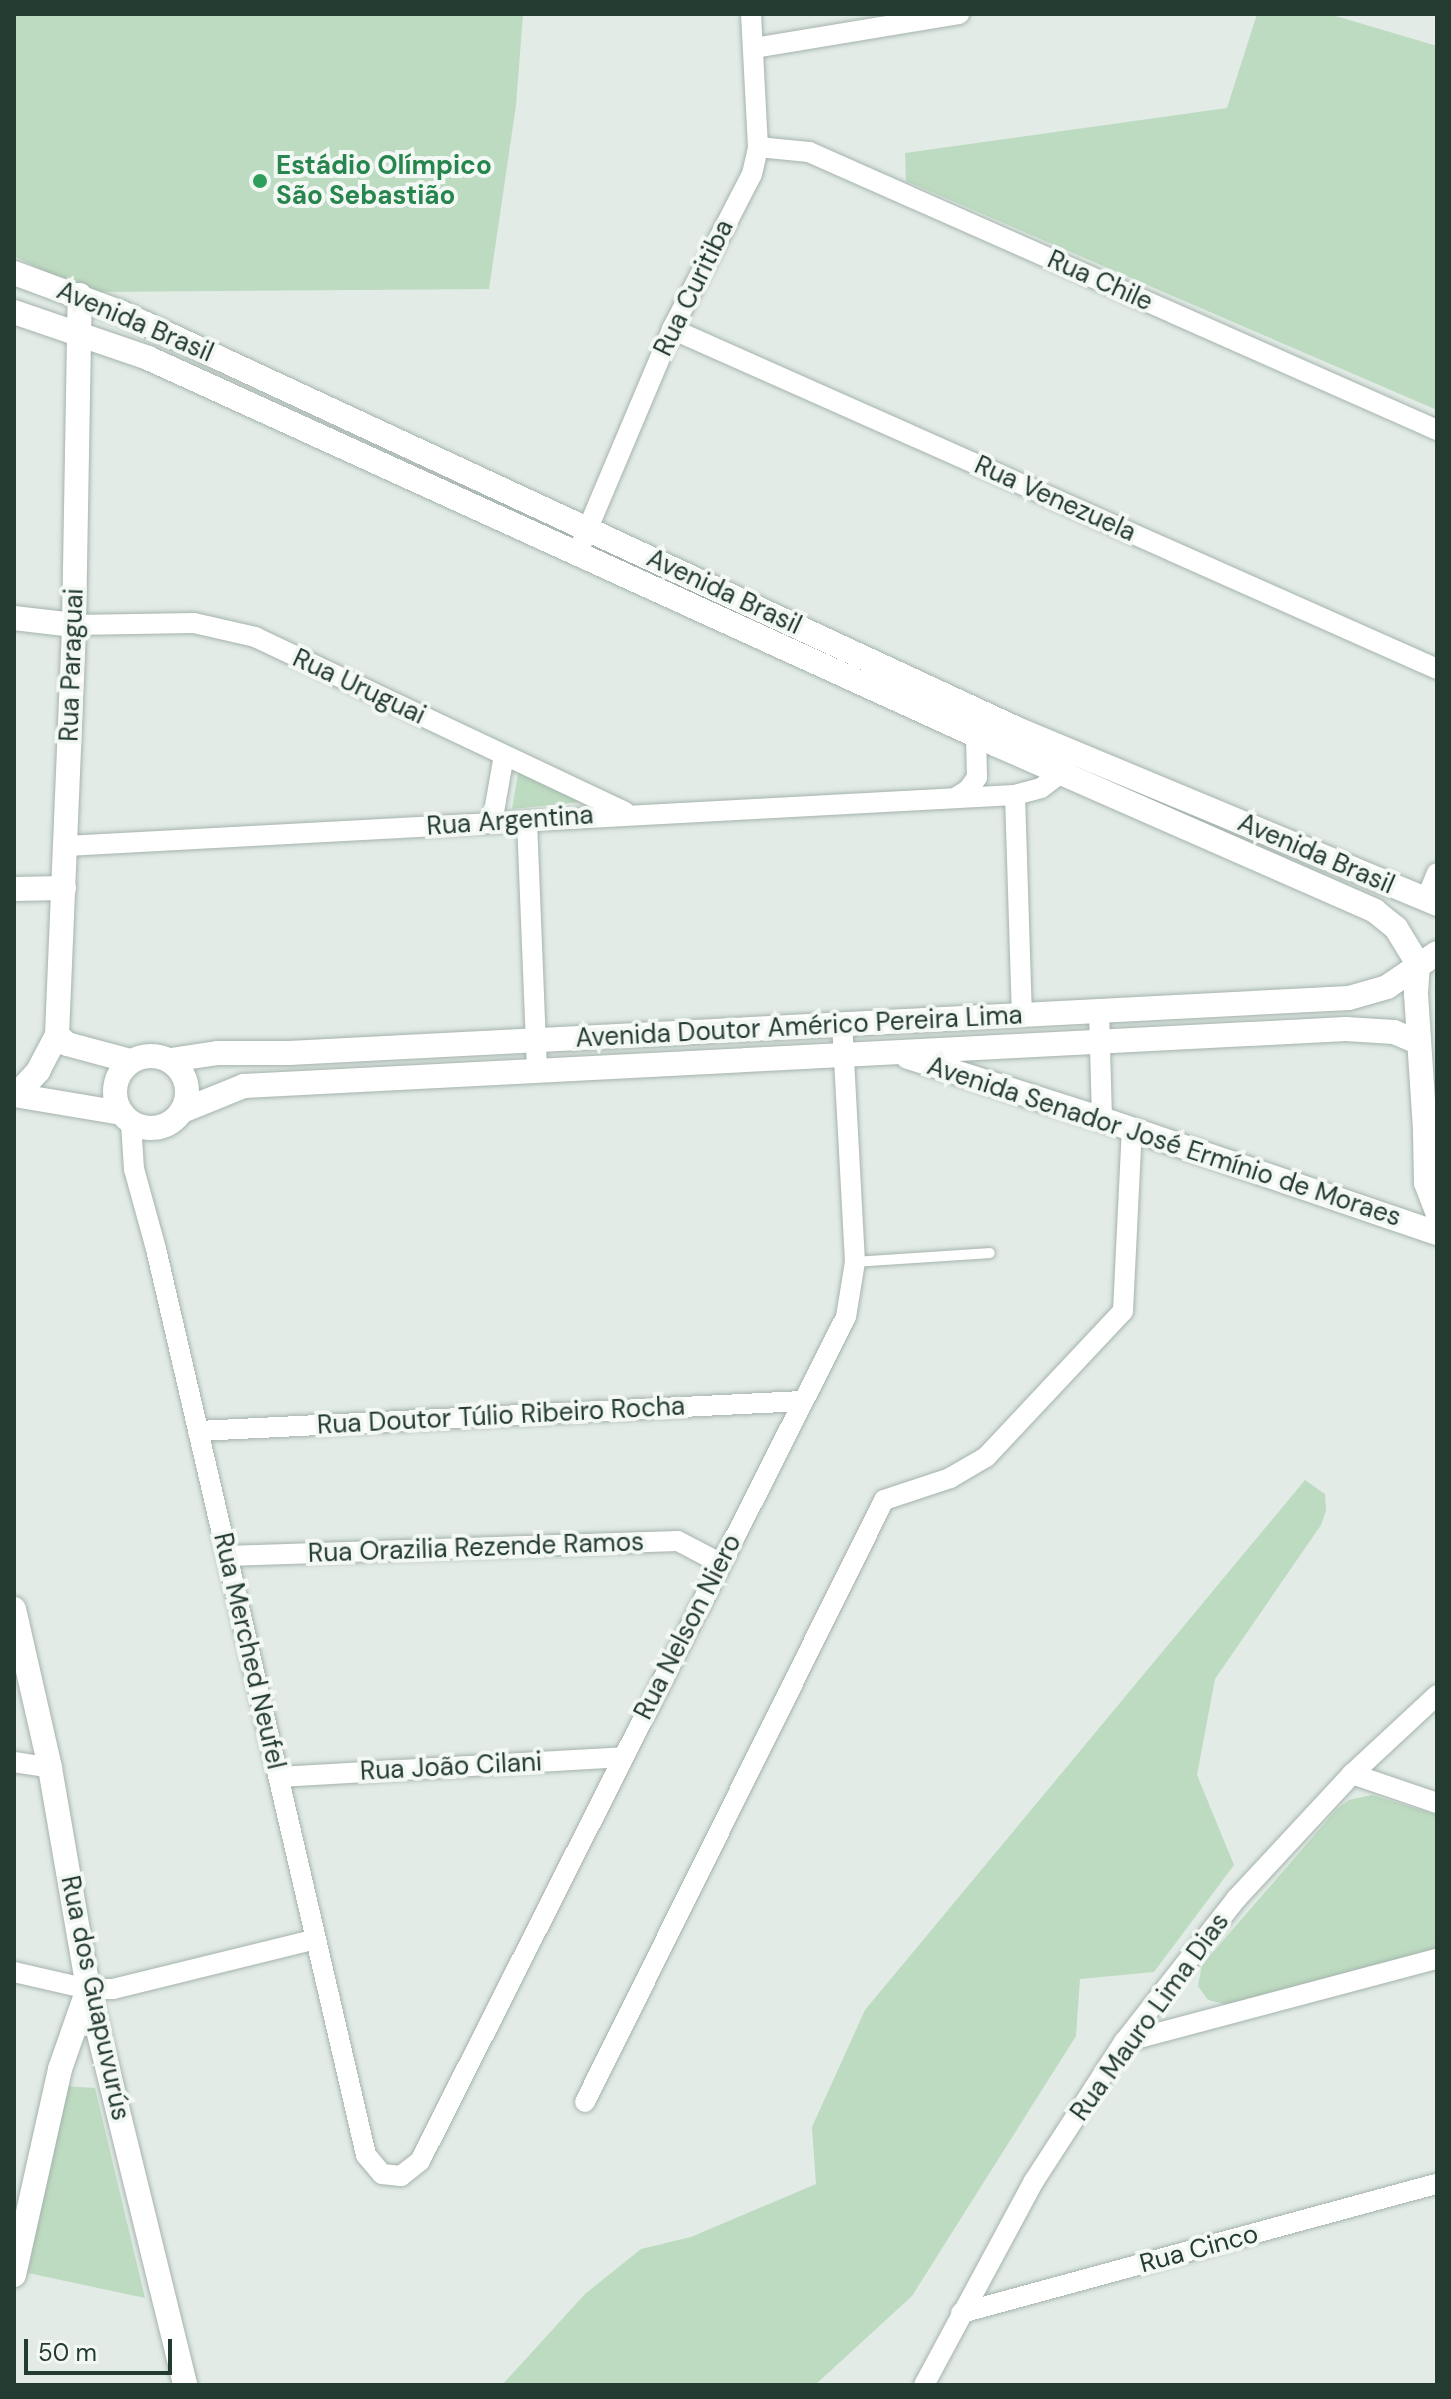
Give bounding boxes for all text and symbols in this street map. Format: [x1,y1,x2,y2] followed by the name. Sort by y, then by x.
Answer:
[276,150,492,212] place label: Estádio Olímpico São Sebastião
[251,172,269,190] marker: Estádio Olímpico São Sebastião
[648,215,740,361] street label: Rua Curitiba
[1043,244,1157,318] street label: Rua Chile
[52,275,218,369] street label: Avenida Brasil
[970,450,1140,548] street label: Rua Venezuela
[642,543,806,641] street label: Avenida Brasil
[54,588,90,742] street label: Rua Paraguai
[288,643,430,731] street label: Rua Uruguai
[426,800,594,842] street label: Rua Argentina
[1233,807,1399,901] street label: Avenida Brasil
[575,1000,1023,1054] street label: Avenida Doutor Américo Pereira Lima
[923,1050,1405,1234] street label: Avenida Senador José Ermínio de Moraes
[316,1391,686,1441] street label: Rua Doutor Túlio Ribeiro Rocha
[307,1527,645,1569] street label: Rua Orazilia Rezende Ramos
[628,1529,748,1725] street label: Rua Nelson Niero
[207,1530,291,1772] street label: Rua Merched Neufel
[359,1747,543,1787] street label: Rua João Cilani
[54,1873,136,2123] street label: Rua dos Guapuvurús
[1064,1907,1236,2127] street label: Rua Mauro Lima Dias
[1136,2218,1262,2280] street label: Rua Cinco
[28,2323,176,2373] scale bar
[38,2337,97,2368] text: 50 m

